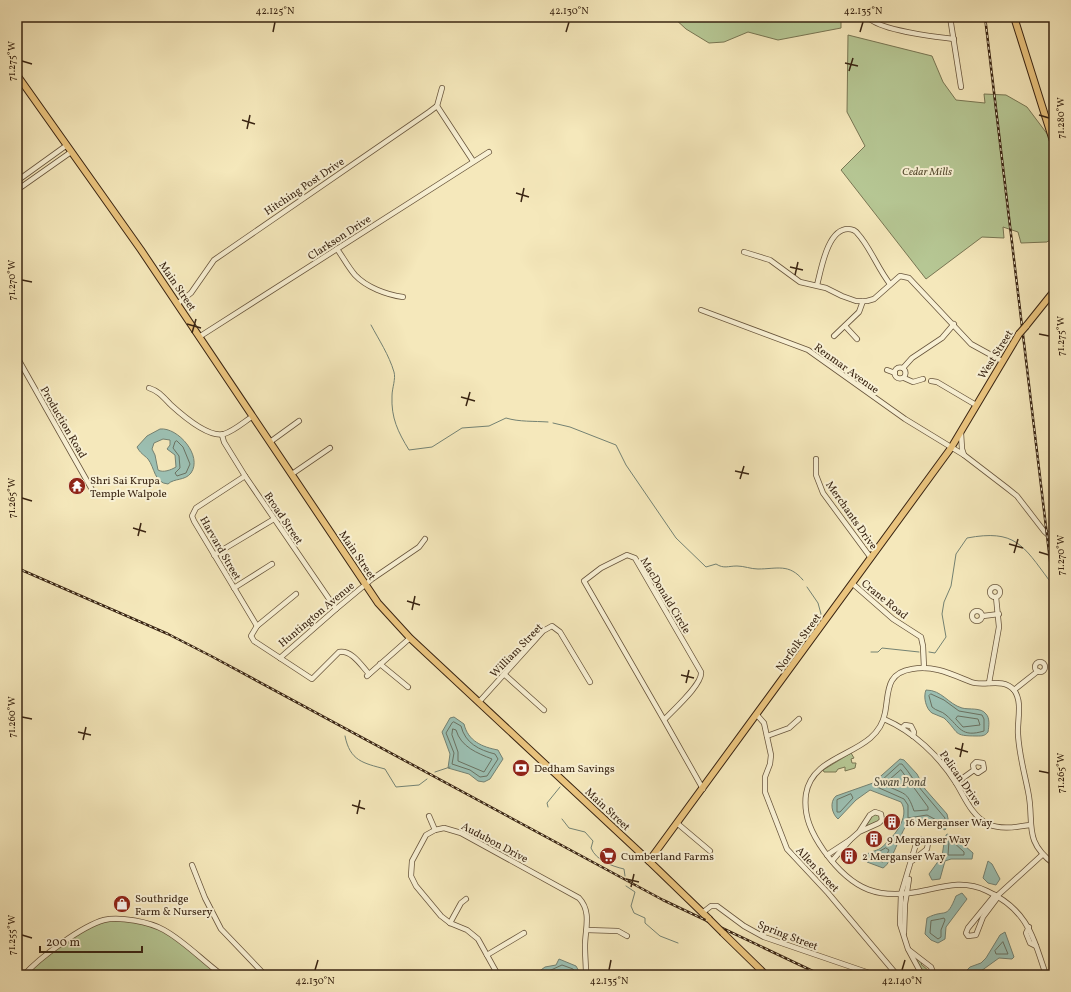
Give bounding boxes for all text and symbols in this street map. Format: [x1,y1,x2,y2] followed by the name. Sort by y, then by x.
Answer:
[256,4,295,18] text: 42.125°N
[549,4,589,18] text: 42.130°N
[844,4,883,18] text: 42.135°N
[5,41,19,81] text: 71.275°W
[1054,97,1068,139] text: 71.280°W
[262,155,348,220] street label: Hitching Post Drive
[902,165,952,180] park label: Cedar Mills
[305,212,374,264] street label: Clarkson Drive
[155,259,199,315] street label: Main Street
[5,260,19,300] text: 71.270°W
[1054,316,1068,356] text: 71.275°W
[975,327,1017,382] street label: West Street
[811,340,882,398] street label: Renmar Avenue
[36,384,89,461] street label: Production Road
[90,474,167,502] place label: Shri Sai Krupa Temple Walpole
[67,476,87,496] temple icon: Shri Sai Krupa Temple Walpole
[5,478,19,518] text: 71.265°W
[821,478,880,553] street label: Merchants Drive
[260,490,306,548] street label: Broad Street
[195,514,244,584] street label: Harvard Street
[335,528,379,584] street label: Main Street
[1054,535,1068,575] text: 71.270°W
[636,555,693,637] street label: MacDonald Circle
[858,577,911,624] street label: Crane Road
[276,579,358,651] street label: Huntington Avenue
[773,611,825,675] street label: Norfolk Street
[487,621,547,681] street label: William Street
[5,696,19,738] text: 71.260°W
[935,748,984,809] street label: Pelican Drive
[1054,753,1068,793] text: 71.265°W
[511,758,531,778] bank icon: Dedham Savings
[534,762,615,777] place label: Dedham Savings
[874,775,926,791] water label: Swan Pond
[581,785,633,835] street label: Main Street
[882,812,902,832] building icon: 16 Merganser Way
[905,816,992,831] place label: 16 Merganser Way
[458,819,530,867] street label: Audubon Drive
[864,829,884,849] building icon: 9 Merganser Way
[887,833,970,848] place label: 9 Merganser Way
[792,844,842,896] street label: Allen Street
[598,846,618,866] supermarket icon: Cumberland Farms
[839,846,859,866] building icon: 2 Merganser Way
[621,850,714,865] place label: Cumberland Farms
[862,850,945,865] place label: 2 Merganser Way
[135,892,213,920] place label: Southridge Farm & Nursery
[112,894,132,914] shop icon: Southridge Farm & Nursery
[5,915,19,955] text: 71.255°W
[755,918,820,955] street label: Spring Street
[40,928,142,954] scale bar
[46,935,80,951] text: 200 m
[295,974,335,988] text: 42.130°N
[590,974,629,988] text: 42.135°N
[882,974,923,988] text: 42.140°N

